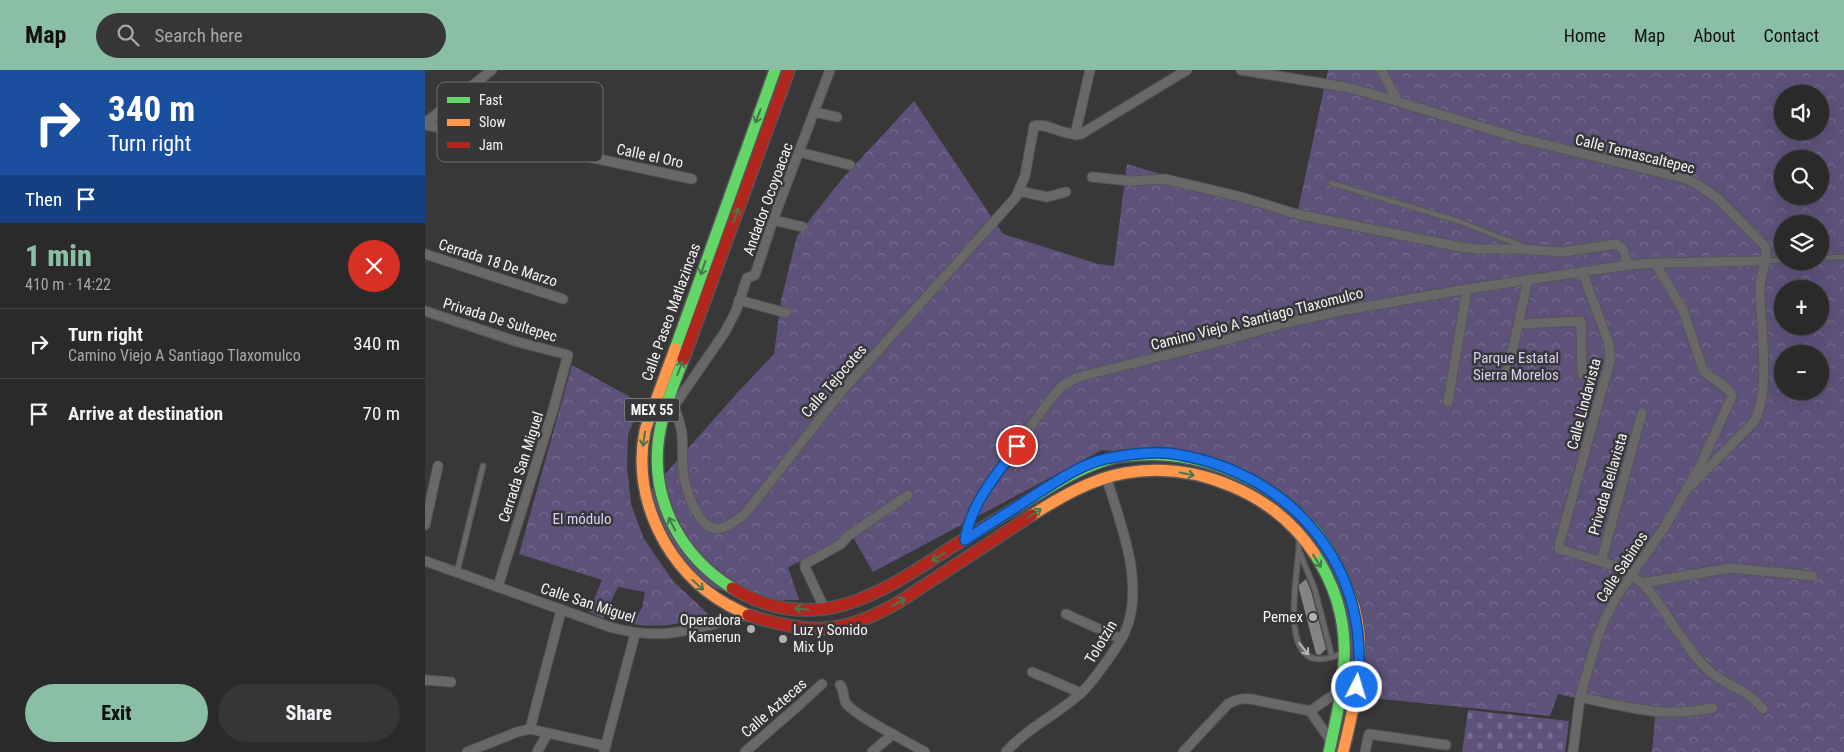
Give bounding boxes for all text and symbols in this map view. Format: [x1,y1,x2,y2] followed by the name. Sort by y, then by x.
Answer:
[96,13,446,58] search box
[25,21,66,49] text: Map
[114,21,142,49] icon: search
[154,24,243,47] text: Search here
[1564,25,1606,46] text: Home
[1634,25,1665,46] text: Map
[1693,25,1735,46] text: About
[1763,25,1819,46] text: Contact
[437,82,603,162] legend
[1774,85,1829,400] map controls
[1774,85,1829,140] button: sound
[108,89,195,130] text: 340 m
[25,90,90,155] icon: right
[479,92,503,108] text: Fast
[753,107,762,123] one-way arrow
[479,114,506,130] text: Slow
[1573,130,1697,178] street label: Calle Temascaltepec
[108,131,191,156] text: Turn right
[479,137,503,153] text: Jam
[615,140,685,172] street label: Calle el Oro
[739,140,797,258] street label: Andador Ocoyoacac
[1774,150,1829,205] button: search
[72,185,100,213] icon: arrive
[25,188,62,211] text: Then
[731,207,741,223] one-way arrow
[1774,215,1829,270] button: layers
[436,235,560,291] street label: Cerrada 18 De Marzo
[25,238,92,273] text: 1 min
[348,240,400,292] button: close
[638,241,704,383] street label: Calle Paseo Matlazincas
[697,260,707,276] one-way arrow
[25,275,111,294] text: 410 m · 14:22
[1774,280,1829,335] button: +
[1149,284,1365,354] street label: Camino Viejo A Santiago Tlaxomulco
[441,294,559,346] street label: Privada De Sultepec
[68,323,143,346] text: Turn right
[25,330,53,358] icon: right
[353,332,400,355] text: 340 m
[798,341,871,421] street label: Calle Tejocotes
[1774,345,1829,400] button: −
[68,346,301,365] text: Camino Viejo A Santiago Tlaxomulco
[1473,349,1559,384] park label: Parque Estatal Sierra Morelos
[1563,356,1605,452] street label: Calle Lindavista
[676,361,685,376] one-way arrow
[625,398,679,422] road number: MEX 55
[25,400,53,428] icon: arrive
[68,402,223,425] text: Arrive at destination
[363,402,400,425] text: 70 m
[495,409,547,525] street label: Cerrada San Miguel
[996,425,1038,467] pin
[639,430,649,446] one-way arrow
[1585,431,1631,537] street label: Privada Bellavista
[1003,432,1031,460] icon: arrive
[1179,469,1195,479] one-way arrow
[1027,508,1041,518] one-way arrow
[553,510,611,528] park label: El módulo
[667,517,676,532] one-way arrow
[1593,528,1652,606] street label: Calle Sabinos
[931,552,945,562] one-way arrow
[1312,554,1323,568] one-way arrow
[538,579,638,627] street label: Calle San Miguel
[692,579,705,590] one-way arrow
[891,596,905,606] one-way arrow
[794,604,810,614] one-way arrow
[1263,608,1303,626] place label: Pemex
[680,611,741,646] place label: Operadora Kamerun
[1307,611,1319,623] marker: Pemex
[1081,617,1121,667] street label: Tolotzin
[793,621,868,656] place label: Luz y Sonido Mix Up
[745,623,757,635] marker: Operadora Kamerun
[777,633,789,645] marker: Luz y Sonido Mix Up
[1298,642,1309,655] one-way arrow
[1330,660,1382,712] position arrow
[738,675,811,741] street label: Calle Aztecas
[25,684,208,742] button: Exit
[218,684,400,742] button: Share

